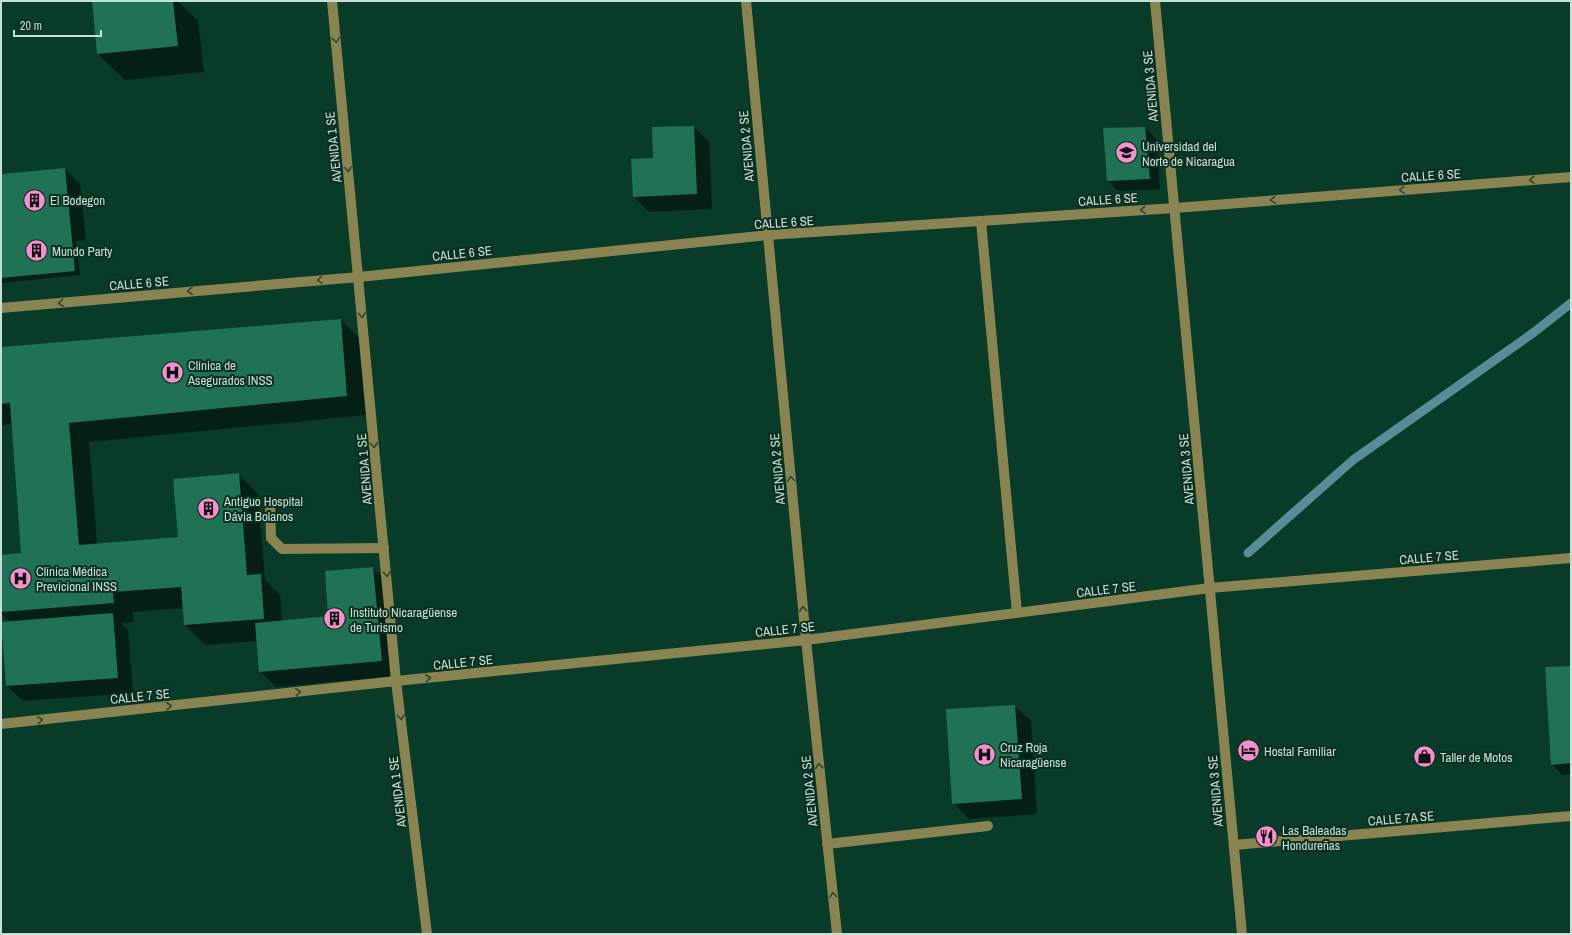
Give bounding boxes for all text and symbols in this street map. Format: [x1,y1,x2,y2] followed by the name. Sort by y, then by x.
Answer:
[14,12,101,38] scale bar
[20,18,42,34] text: 20 m
[331,37,340,43] one-way arrow
[1139,50,1162,123] street label: AVENIDA 3 SE
[321,110,346,184] street label: AVENIDA 1 SE
[735,110,758,183] street label: AVENIDA 2 SE
[1142,138,1235,170] place label: Universidad del Norte de Nicaragua
[1113,140,1139,166] school or university icon: Universidad del Norte de Nicaragua
[1401,165,1461,186] street label: CALLE 6 SE
[344,166,353,172] one-way arrow
[1529,176,1535,185] one-way arrow
[1399,186,1406,195] one-way arrow
[22,187,48,213] building icon: El Bodegon
[1078,189,1138,210] street label: CALLE 6 SE
[50,192,105,209] place label: El Bodegon
[1270,196,1276,205] one-way arrow
[1140,205,1146,214] one-way arrow
[754,212,814,233] street label: CALLE 6 SE
[24,238,50,264] building icon: Mundo Party
[431,242,493,265] street label: CALLE 6 SE
[52,243,113,260] place label: Mundo Party
[108,272,170,295] street label: CALLE 6 SE
[317,275,323,284] one-way arrow
[187,287,193,296] one-way arrow
[58,298,64,307] one-way arrow
[358,312,367,318] one-way arrow
[187,357,273,389] place label: Clínica de Asegurados INSS
[160,359,186,385] hospital icon: Clínica de Asegurados INSS
[353,433,376,506] street label: AVENIDA 1 SE
[766,433,789,506] street label: AVENIDA 2 SE
[1175,433,1198,506] street label: AVENIDA 3 SE
[370,442,379,448] one-way arrow
[787,476,796,482] one-way arrow
[223,493,303,525] place label: Antiguo Hospital Dávia Bolanos
[195,495,221,521] building icon: Antiguo Hospital Dávia Bolanos
[1398,546,1460,569] street label: CALLE 7 SE
[36,563,117,595] place label: Clínica Médica Previcional INSS
[7,565,33,591] hospital icon: Clínica Médica Previcional INSS
[382,571,391,577] one-way arrow
[1075,577,1137,602] street label: CALLE 7 SE
[350,604,457,636] place label: Instituto Nicaragüense de Turismo
[322,606,348,632] building icon: Instituto Nicaragüense de Turismo
[799,606,808,612] one-way arrow
[754,618,816,641] street label: CALLE 7 SE
[432,651,494,674] street label: CALLE 7 SE
[425,674,431,683] one-way arrow
[109,685,171,708] street label: CALLE 7 SE
[295,688,301,697] one-way arrow
[166,702,172,711] one-way arrow
[396,714,405,721] one-way arrow
[37,715,43,724] one-way arrow
[1235,738,1261,764] hotel icon: Hostal Familiar
[1000,739,1066,771] place label: Cruz Roja Nicaragüense
[971,741,997,767] hospital icon: Cruz Roja Nicaragüense
[1264,743,1336,760] place label: Hostal Familiar
[1411,744,1437,770] shop icon: Taller de Motos
[1440,749,1513,766] place label: Taller de Motos
[797,754,822,828] street label: AVENIDA 2 SE
[385,755,410,829] street label: AVENIDA 1 SE
[1204,755,1227,828] street label: AVENIDA 3 SE
[815,763,824,769] one-way arrow
[1367,807,1435,830] street label: CALLE 7A SE
[1282,822,1347,854] place label: Las Baleadas Hondureñas
[1254,824,1280,850] restaurant icon: Las Baleadas Hondureñas
[828,892,837,898] one-way arrow

